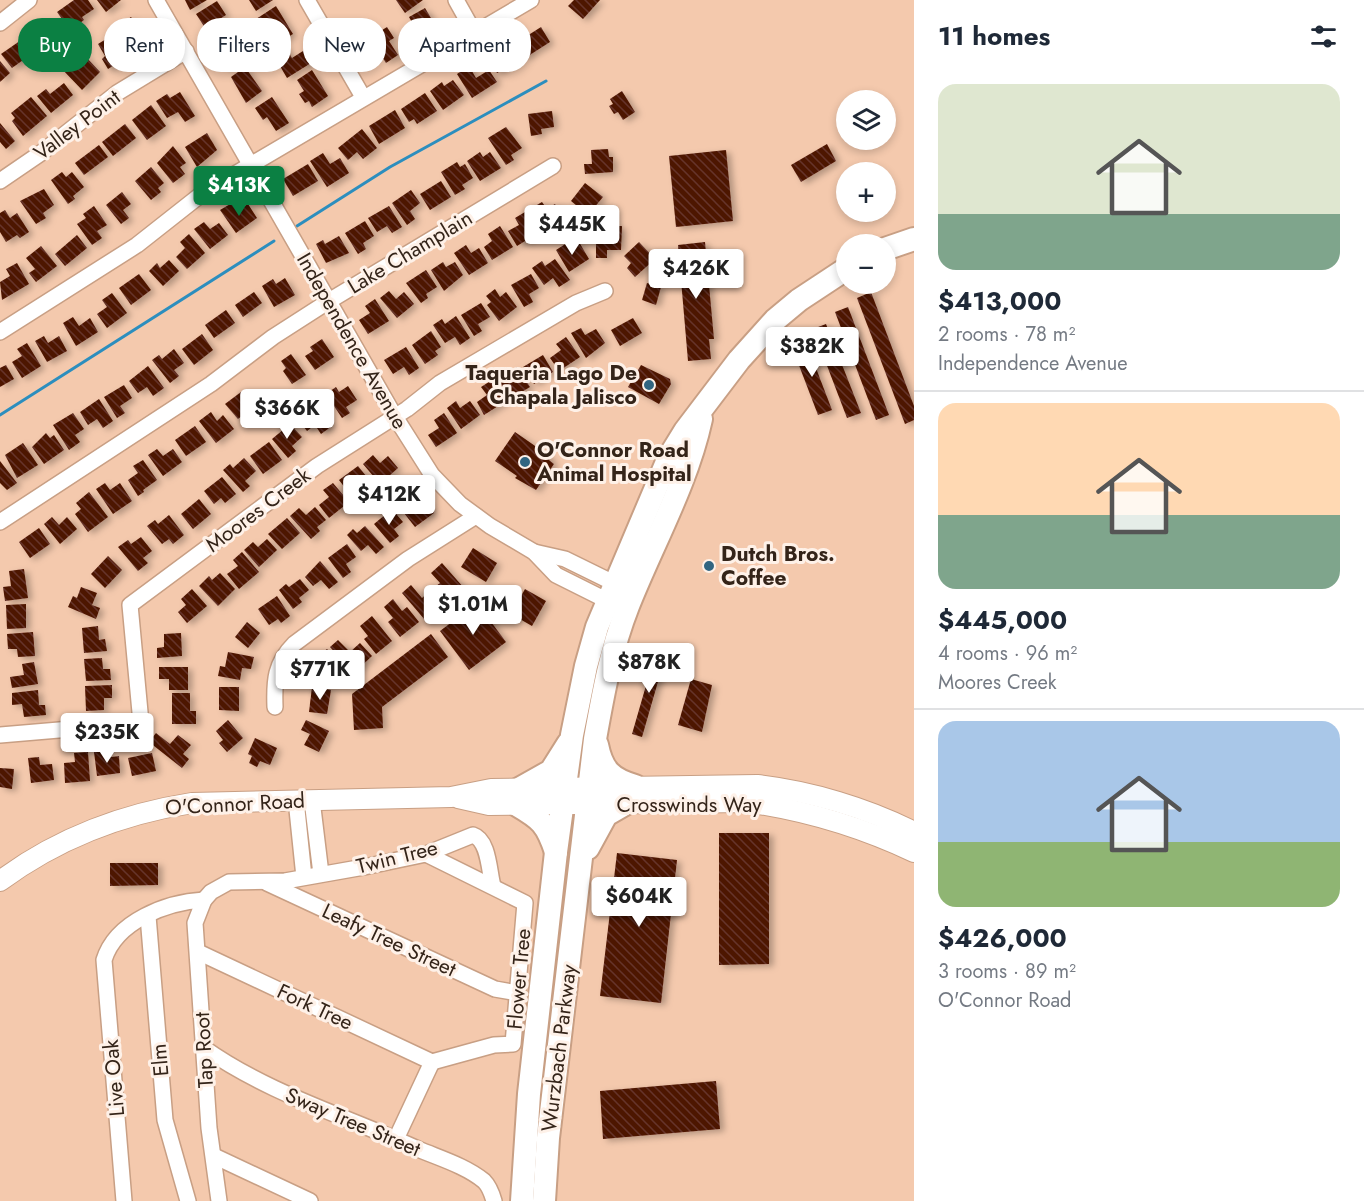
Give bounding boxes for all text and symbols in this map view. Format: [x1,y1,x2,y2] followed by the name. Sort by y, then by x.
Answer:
[938,17,1050,55] text: 11 homes
[18,18,92,72] chip: Buy
[104,18,185,72] chip: Rent
[197,18,291,72] chip: Filters
[303,18,386,72] chip: New
[398,18,531,72] chip: Apartment
[1307,20,1340,53] icon: filters
[27,82,127,168] street label: Valley Point
[836,90,896,294] map controls
[836,90,896,150] button: layers
[1085,123,1193,231] icon: home
[836,162,896,222] button: +
[197,166,281,217] pin: $413K
[208,171,270,200] text: $413K
[342,203,478,301] street label: Lake Champlain
[530,205,614,256] pin: $445K
[538,210,606,239] text: $445K
[836,234,896,294] button: −
[289,247,415,435] street label: Independence Avenue
[654,249,738,300] pin: $426K
[663,254,729,283] text: $426K
[938,282,1061,320] text: $413,000
[938,320,1075,349] text: 2 rooms · 78 m²
[770,327,854,378] pin: $382K
[780,332,844,361] text: $382K
[938,349,1128,378] text: Independence Avenue
[466,358,637,412] place label: Taqueria Lago De Chapala Jalisco
[642,378,656,392] marker: Taqueria Lago De Chapala Jalisco
[245,389,329,440] pin: $366K
[254,394,320,423] text: $366K
[536,435,692,489] place label: O'Connor Road Animal Hospital
[1085,442,1193,550] icon: home
[518,455,532,469] marker: O'Connor Road Animal Hospital
[199,460,317,559] street label: Moores Creek
[347,475,431,526] pin: $412K
[357,480,421,509] text: $412K
[721,539,835,593] place label: Dutch Bros. Coffee
[702,559,716,573] marker: Dutch Bros. Coffee
[424,585,522,636] pin: $1.01M
[438,590,508,619] text: $1.01M
[938,601,1067,639] text: $445,000
[938,639,1077,668] text: 4 rooms · 96 m²
[607,643,691,694] pin: $878K
[617,648,681,677] text: $878K
[278,650,362,701] pin: $771K
[290,655,350,684] text: $771K
[938,668,1057,697] text: Moores Creek
[65,713,149,764] pin: $235K
[75,718,139,747] text: $235K
[1085,760,1193,868] icon: home
[164,785,306,823] street label: O'Connor Road
[617,790,762,820] street label: Crosswinds Way
[353,832,441,882] street label: Twin Tree
[597,877,681,928] pin: $604K
[606,882,673,911] text: $604K
[317,896,461,984] street label: Leafy Tree Street
[938,919,1067,957] text: $426,000
[500,927,538,1031] street label: Flower Tree
[938,957,1076,986] text: 3 rooms · 89 m²
[534,962,584,1133] street label: Wurzbach Parkway
[272,976,358,1038] street label: Fork Tree
[938,986,1071,1015] text: O'Connor Road
[187,1011,221,1089] street label: Tap Root
[96,1038,132,1118] street label: Live Oak
[144,1042,176,1078] street label: Elm
[281,1080,425,1164] street label: Sway Tree Street

